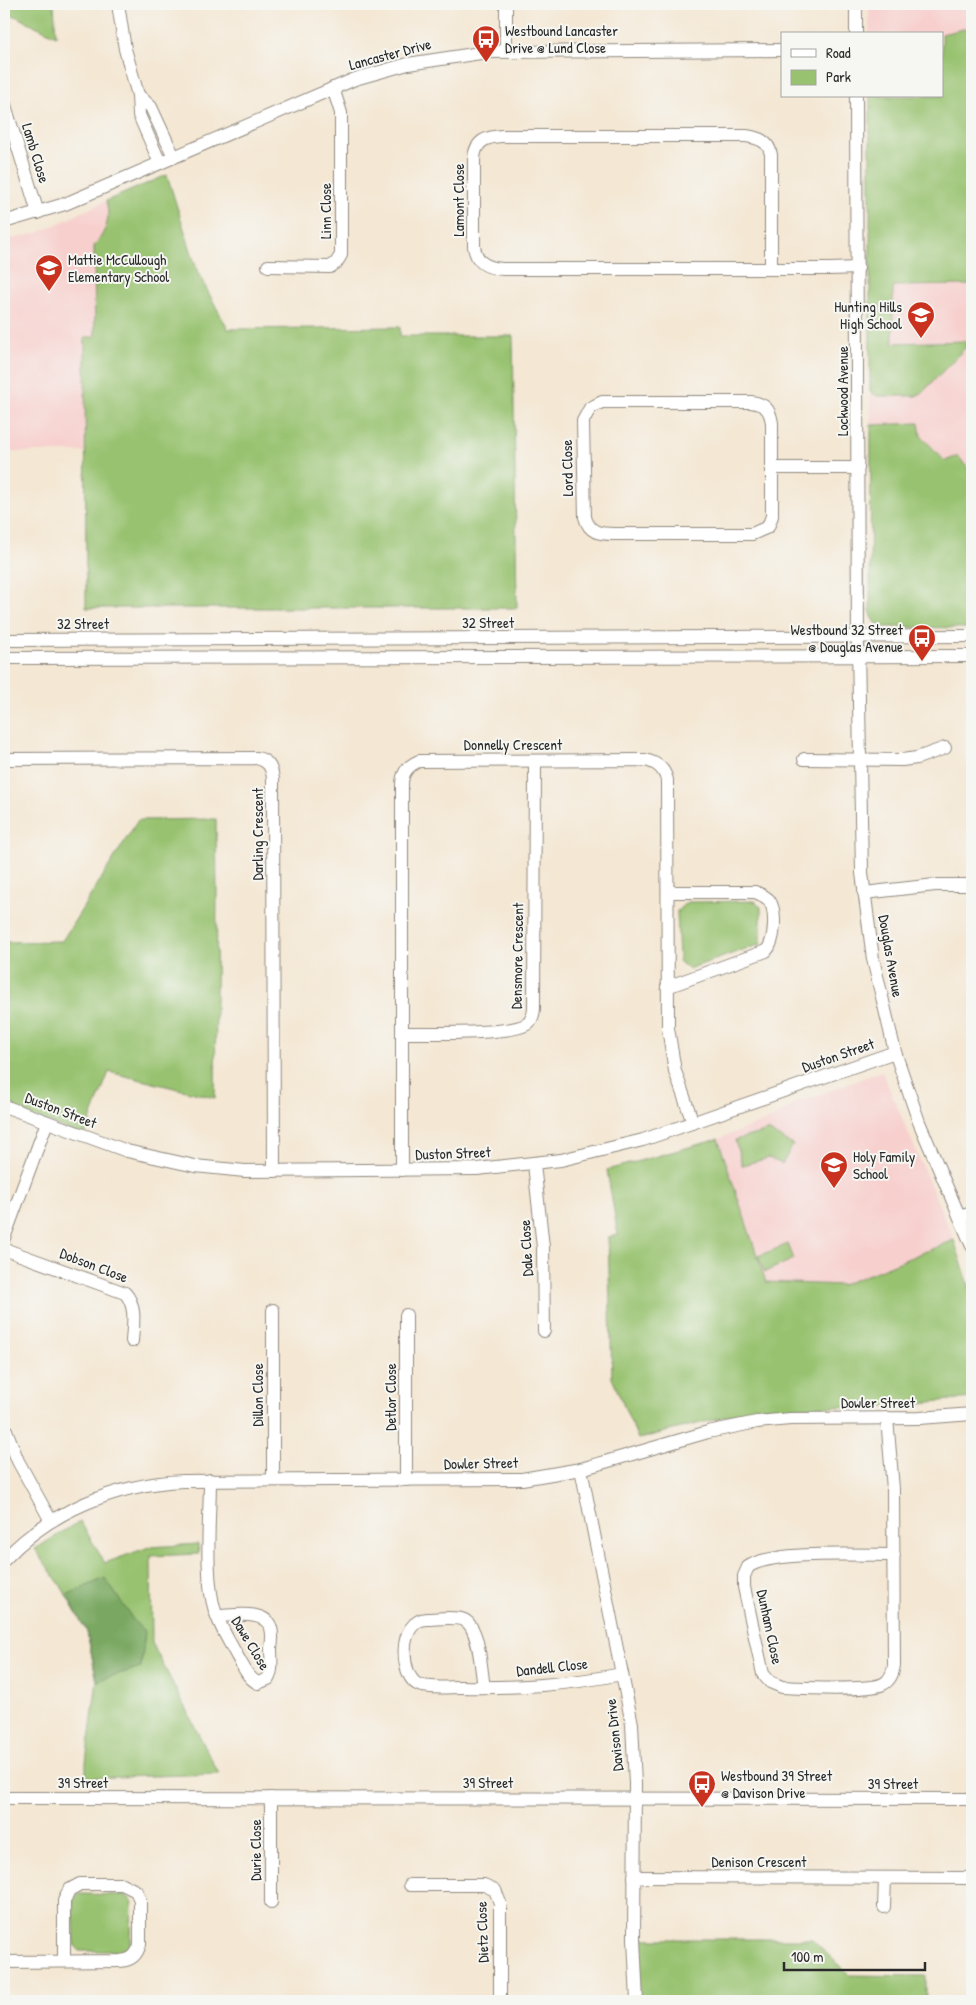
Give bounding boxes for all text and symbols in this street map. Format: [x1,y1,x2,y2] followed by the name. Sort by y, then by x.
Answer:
[505,20,618,58] place label: Westbound Lancaster Drive @ Lund Close
[471,24,501,63] bus stop icon: Westbound Lancaster Drive @ Lund Close
[781,32,944,98] legend
[347,33,433,75] street label: Lancaster Drive
[826,42,851,63] text: Road
[826,66,851,87] text: Park
[17,121,55,185] street label: Lamb Close
[448,163,469,237] street label: Lamont Close
[315,183,336,239] street label: Linn Close
[68,249,169,287] place label: Mattie McCullough Elementary School
[34,253,64,292] school or university icon: Mattie McCullough Elementary School
[834,296,902,334] place label: Hunting Hills High School
[906,300,936,339] school or university icon: Hunting Hills High School
[832,346,853,436] street label: Lockwood Avenue
[556,439,578,497] street label: Lord Close
[462,612,515,633] street label: 32 Street
[57,613,110,634] street label: 32 Street
[790,619,904,657] place label: Westbound 32 Street @ Douglas Avenue
[907,623,937,662] bus stop icon: Westbound 32 Street @ Douglas Avenue
[464,734,563,755] street label: Donnelly Crescent
[247,787,268,880] street label: Darling Crescent
[506,902,528,1009] street label: Densmore Crescent
[873,913,909,999] street label: Douglas Avenue
[799,1033,878,1077] street label: Duston Street
[22,1087,101,1134] street label: Duston Street
[415,1141,492,1165] street label: Duston Street
[853,1146,915,1184] place label: Holy Family School
[819,1150,849,1189] school or university icon: Holy Family School
[514,1219,538,1277] street label: Dale Close
[57,1242,131,1288] street label: Dobson Close
[247,1363,268,1427] street label: Dillon Close
[380,1363,401,1431] street label: Detlor Close
[841,1392,916,1413] street label: Dowler Street
[444,1452,519,1474] street label: Dowler Street
[752,1588,788,1666] street label: Dunham Close
[227,1612,275,1674] street label: Dawe Close
[515,1653,589,1681] street label: Dandell Close
[600,1698,628,1772] street label: Davison Drive
[721,1765,833,1803] place label: Westbound 39 Street @ Davison Drive
[687,1769,717,1808] bus stop icon: Westbound 39 Street @ Davison Drive
[58,1772,109,1793] street label: 39 Street
[463,1772,514,1793] street label: 39 Street
[868,1773,919,1794] street label: 39 Street
[245,1819,266,1881] street label: Durie Close
[712,1851,807,1872] street label: Denison Crescent
[470,1901,494,1963] street label: Dietz Close
[784,1940,925,1972] scale bar
[791,1946,824,1967] text: 100 m

